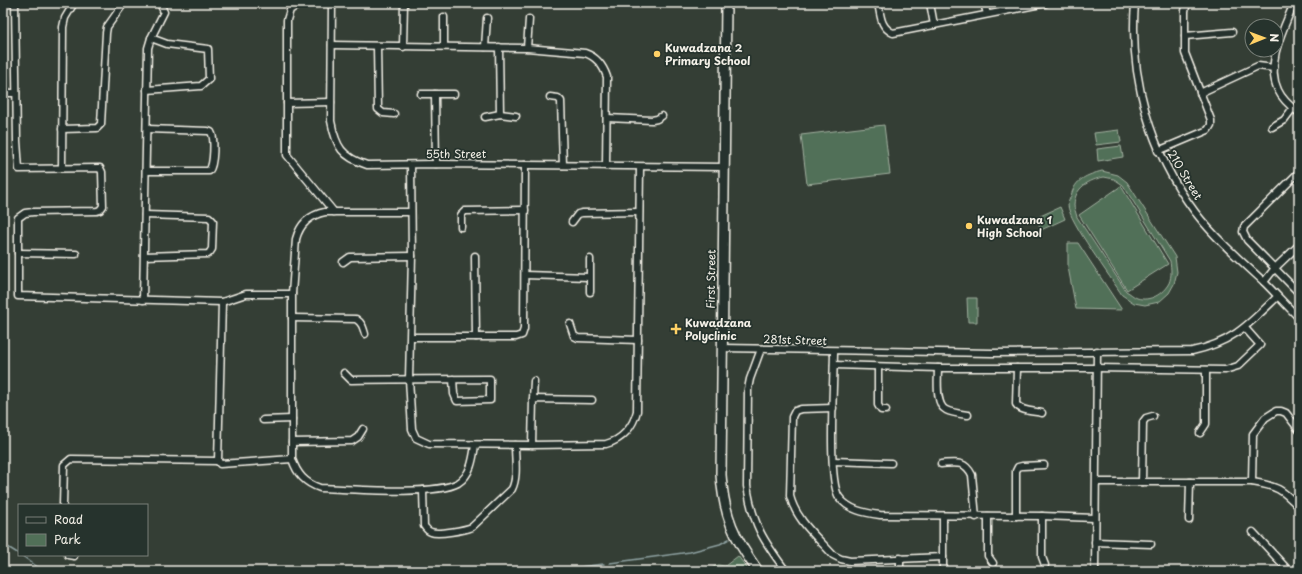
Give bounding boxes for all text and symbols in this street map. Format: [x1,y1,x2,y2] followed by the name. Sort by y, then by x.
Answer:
[1244,18,1284,58] north arrow
[1266,33,1283,43] text: N
[665,39,750,69] place label: Kuwadzana 2 Primary School
[652,49,662,59] marker: Kuwadzana 2 Primary School
[426,145,487,162] street label: 55th Street
[1164,147,1207,203] street label: 210 Street
[977,211,1052,241] place label: Kuwadzana 1 High School
[964,221,974,231] marker: Kuwadzana 1 High School
[701,249,720,309] street label: First Street
[685,314,752,344] place label: Kuwadzana Polyclinic
[670,323,682,335] marker: Kuwadzana Polyclinic
[763,330,828,349] street label: 281st Street
[18,504,148,556] legend
[54,510,83,528] text: Road
[54,530,81,548] text: Park

